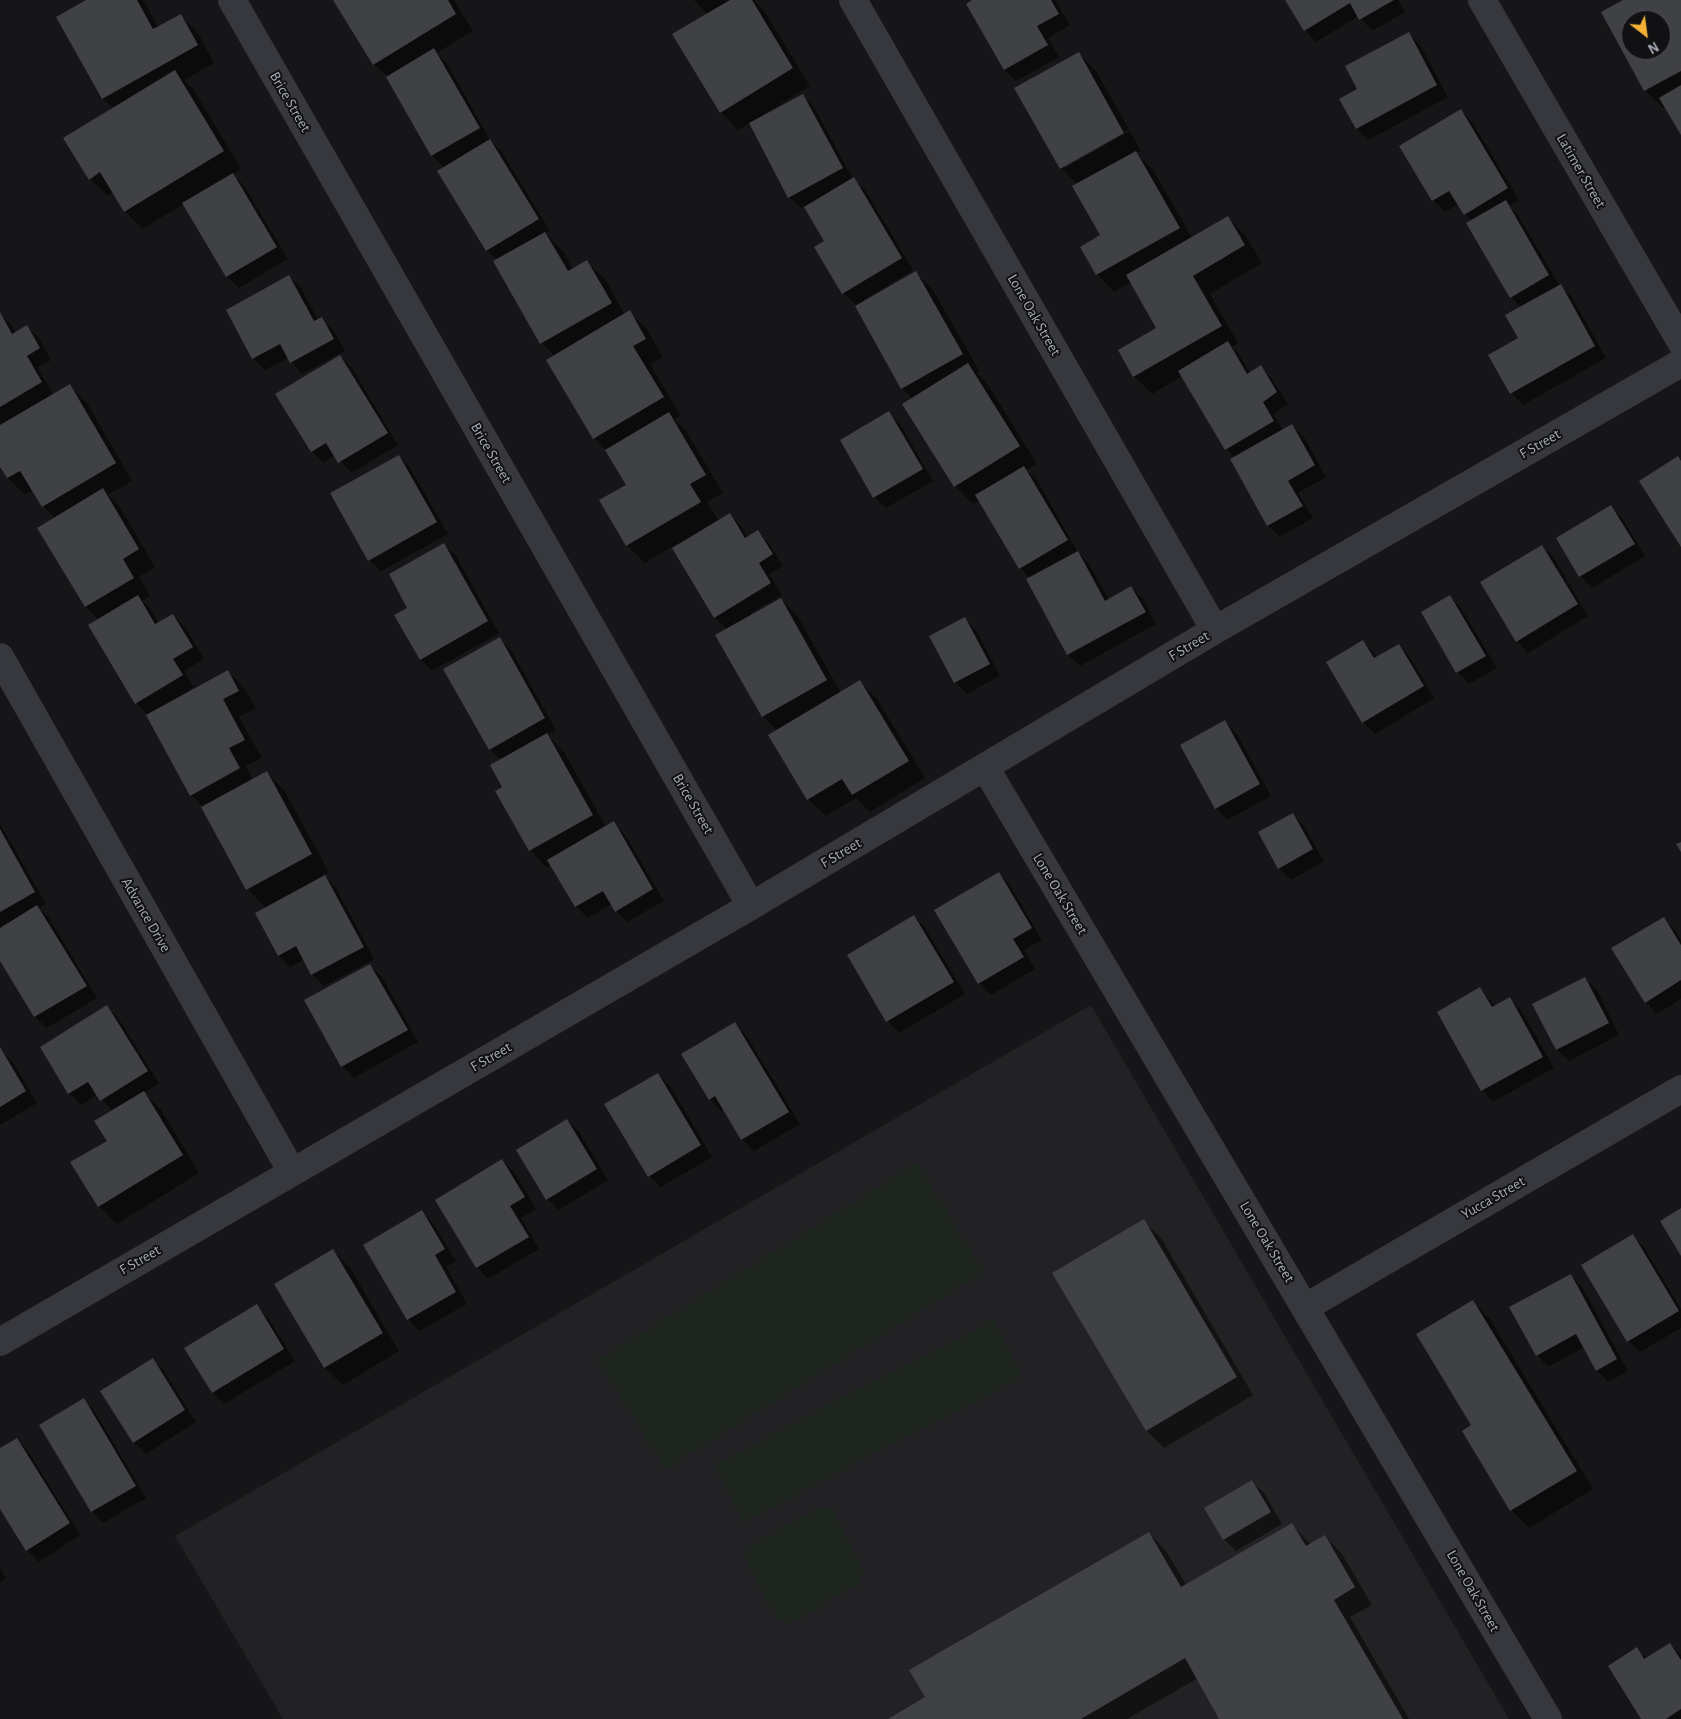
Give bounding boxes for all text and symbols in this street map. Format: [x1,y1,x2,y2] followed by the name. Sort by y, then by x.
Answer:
[1621,10,1671,60] north arrow
[1645,39,1661,56] text: N
[265,69,315,135] street label: Brice Street
[1552,131,1610,211] street label: Latimer Street
[1003,271,1065,359] street label: Lone Oak Street
[466,420,516,486] street label: Brice Street
[1516,425,1564,463] street label: F Street
[1165,627,1213,665] street label: F Street
[668,771,718,837] street label: Brice Street
[817,834,865,872] street label: F Street
[1029,850,1091,938] street label: Lone Oak Street
[117,874,175,956] street label: Advance Drive
[467,1038,515,1076] street label: F Street
[1458,1173,1528,1223] street label: Yucca Street
[1236,1198,1298,1286] street label: Lone Oak Street
[116,1241,164,1279] street label: F Street
[1442,1547,1504,1635] street label: Lone Oak Street

